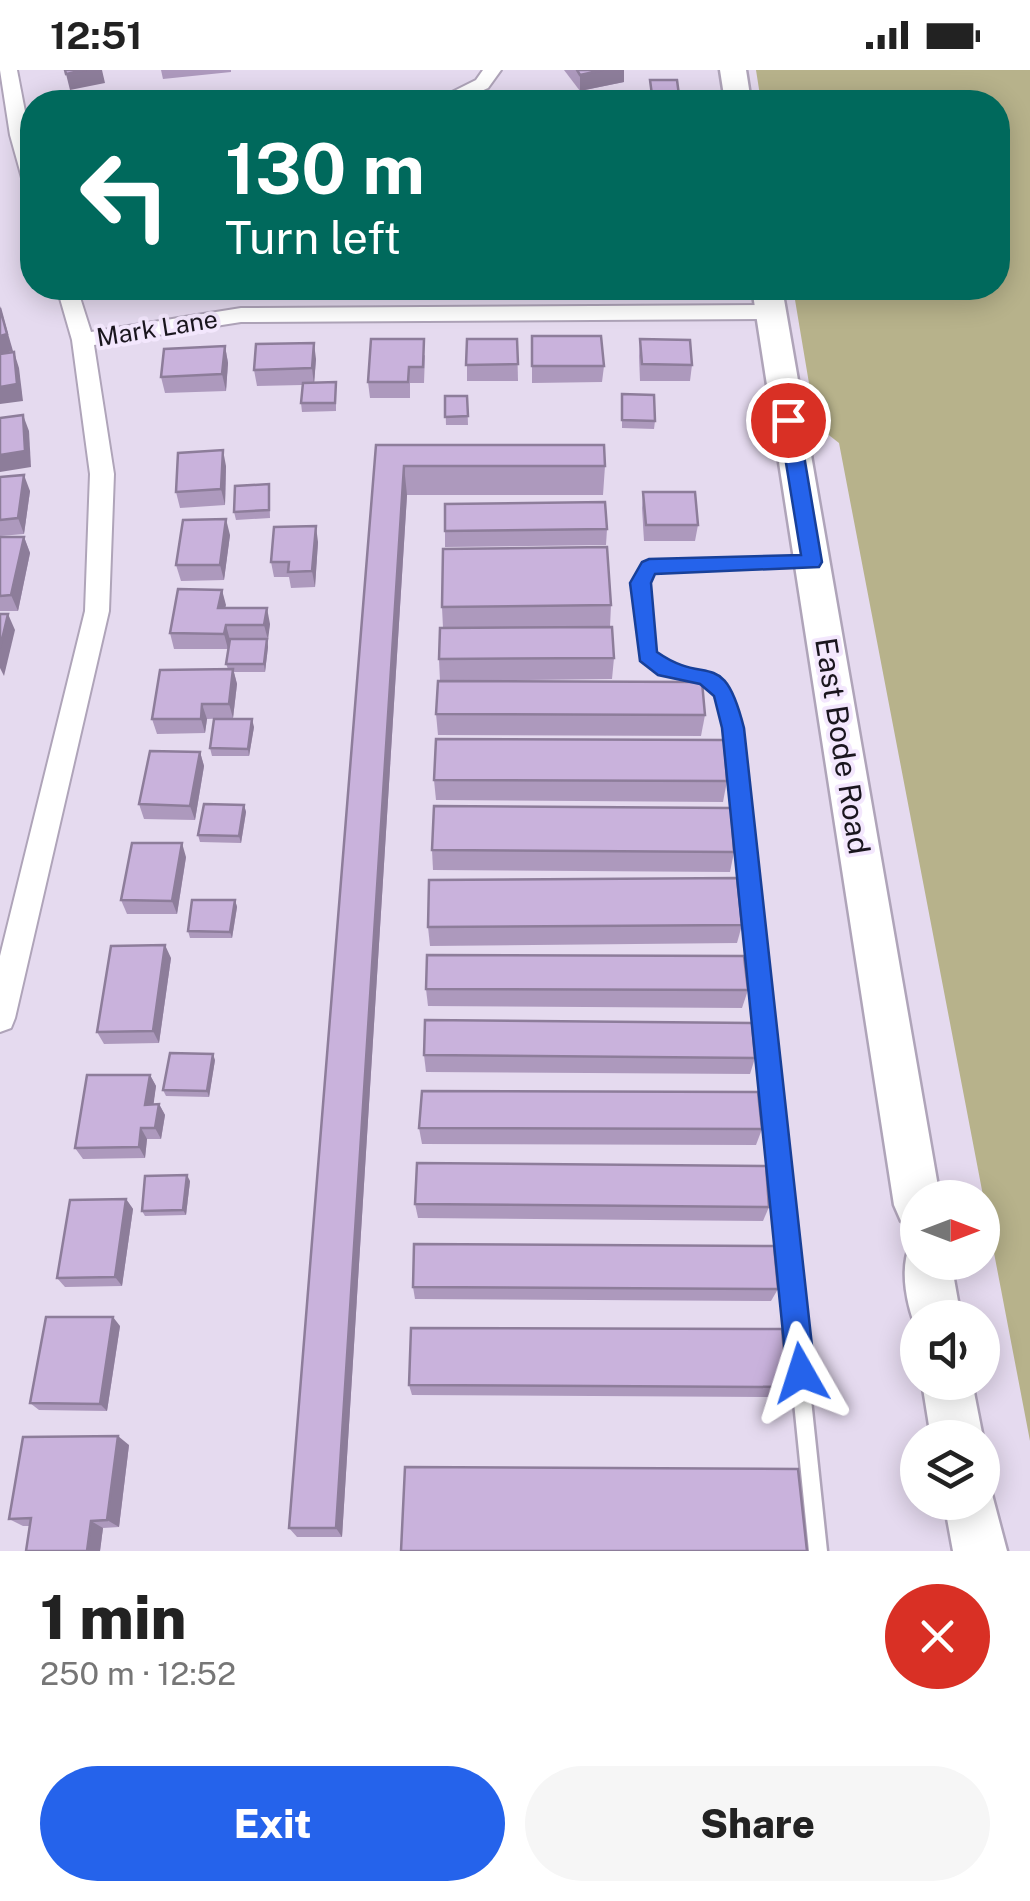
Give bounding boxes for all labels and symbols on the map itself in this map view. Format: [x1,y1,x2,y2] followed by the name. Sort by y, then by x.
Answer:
[94,304,220,352] street label: Mark Lane
[746,378,831,463] pin
[808,635,878,857] street label: East Bode Road
[900,1180,1000,1280] north arrow
[749,1321,853,1425] position arrow

